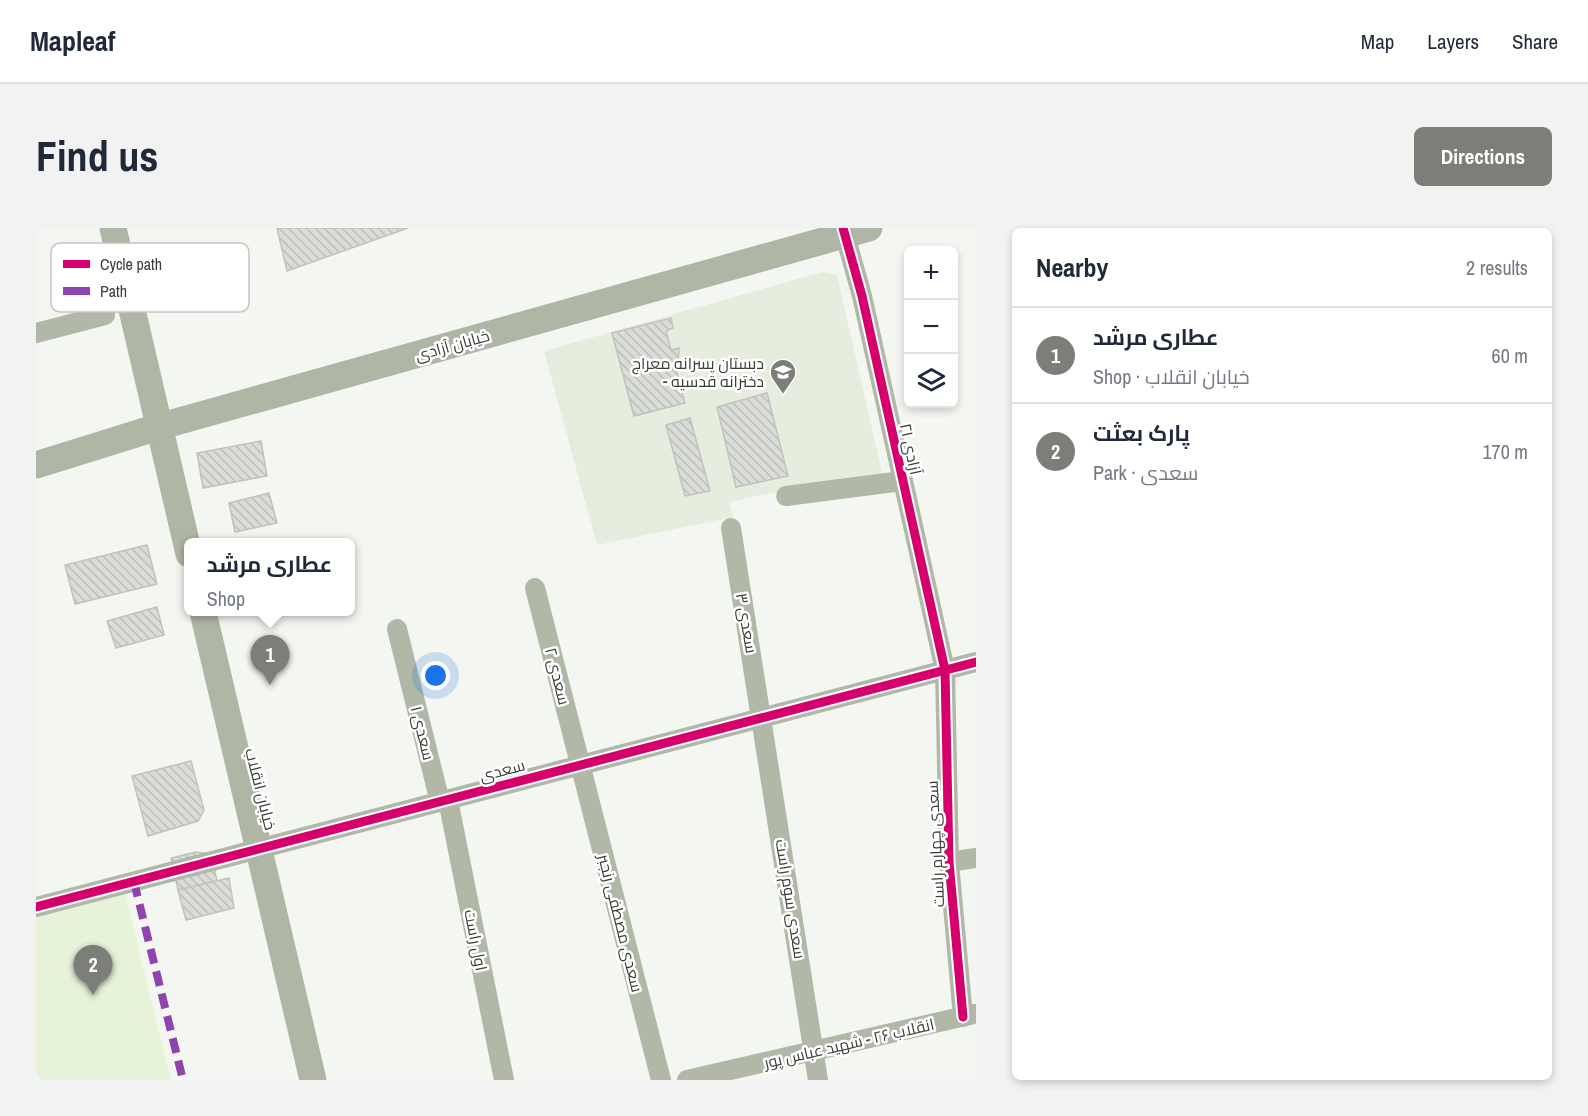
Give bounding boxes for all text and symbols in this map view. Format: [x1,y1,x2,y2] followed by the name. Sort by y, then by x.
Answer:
[30,22,115,60] text: Mapleaf
[1361,27,1394,56] text: Map
[1427,27,1479,56] text: Layers
[1512,27,1558,56] text: Share
[1414,127,1552,186] button: Directions
[36,128,158,184] text: Find us
[51,243,249,312] legend
[904,246,958,408] map controls
[904,246,958,300] button: +
[1036,250,1108,285] text: Nearby
[100,253,162,275] text: Cycle path
[1466,254,1528,281] text: 2 results
[100,280,127,302] text: Path
[904,300,958,354] button: −
[1093,322,1218,352] text: عطاری مرشد
[412,324,492,366] street label: خیابان آزادی
[1051,342,1060,369] text: 1
[1492,342,1528,369] text: 60 m
[632,352,764,392] place label: دبستان پسرانه معراج - دخترانه قدسیه
[904,354,958,408] button: layers
[768,357,798,395] school or university icon: دبستان پسرانه معراج - دخترانه قدسیه
[1093,363,1250,390] text: Shop · خیابان انقلاب
[1093,418,1190,448] text: پارک بعثت
[895,421,927,477] street label: آزادی ۲۱
[1051,438,1060,465] text: 2
[1482,438,1528,465] text: 170 m
[1093,459,1198,486] text: Park · سعدی
[184,538,355,616] popup
[207,549,332,579] text: عطاری مرشد
[207,585,245,612] text: Shop
[731,591,763,655] street label: سعدی ۳
[250,636,290,685] pin: 1
[540,645,576,707] street label: سعدی ۲
[421,661,450,690] your location
[406,704,440,762] street label: سعدی ۱
[240,746,282,832] street label: خیابان انقلاب
[477,753,527,787] street label: سعدی
[921,780,950,908] street label: سعدی چهارم راست
[770,838,811,961] street label: سعدی سوم راست
[593,851,649,994] street label: سعدی مصطفی رنجبر
[459,907,493,973] street label: اول راست
[74,946,112,995] pin: 2
[761,1013,936,1074] street label: انقلاب ۲۶ - شهید عباس پور

